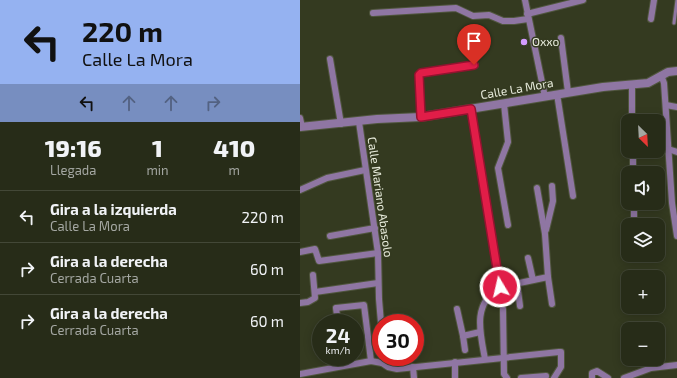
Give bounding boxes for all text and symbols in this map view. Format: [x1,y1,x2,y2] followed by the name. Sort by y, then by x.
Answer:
[82,14,163,48] text: 220 m
[16,16,68,68] icon: left
[457,24,491,65] pin
[463,30,485,52] icon: arrive
[532,34,560,48] place label: Oxxo
[519,37,529,47] marker: Oxxo
[82,48,193,70] text: Calle La Mora
[479,75,554,101] street label: Calle La Mora
[76,92,98,114] icon: left
[118,92,140,114] icon: ahead
[160,92,182,114] icon: ahead
[202,92,224,114] icon: right
[621,114,665,158] north arrow
[621,114,665,366] map controls
[45,133,102,162] text: 19:16
[152,133,163,162] text: 1
[213,133,255,162] text: 410
[366,136,396,258] street label: Calle Mariano Abasolo
[50,162,96,178] text: Llegada
[146,162,169,178] text: min
[229,162,240,178] text: m
[621,166,665,210] button: sound
[50,200,177,218] text: Gira a la izquierda
[16,206,38,228] icon: left
[242,208,284,226] text: 220 m
[50,218,130,234] text: Calle La Mora
[621,218,665,262] button: layers
[50,252,168,270] text: Gira a la derecha
[16,258,38,280] icon: right
[250,260,284,278] text: 60 m
[479,266,521,308] position arrow
[50,270,139,286] text: Cerrada Cuarta
[621,270,665,314] button: +
[50,304,168,322] text: Gira a la derecha
[16,310,38,332] icon: right
[250,312,284,330] text: 60 m
[372,314,424,366] speed limit sign: 30
[50,322,139,338] text: Cerrada Cuarta
[621,322,665,366] button: −
[326,323,350,347] text: 24
[326,344,350,356] text: km/h

